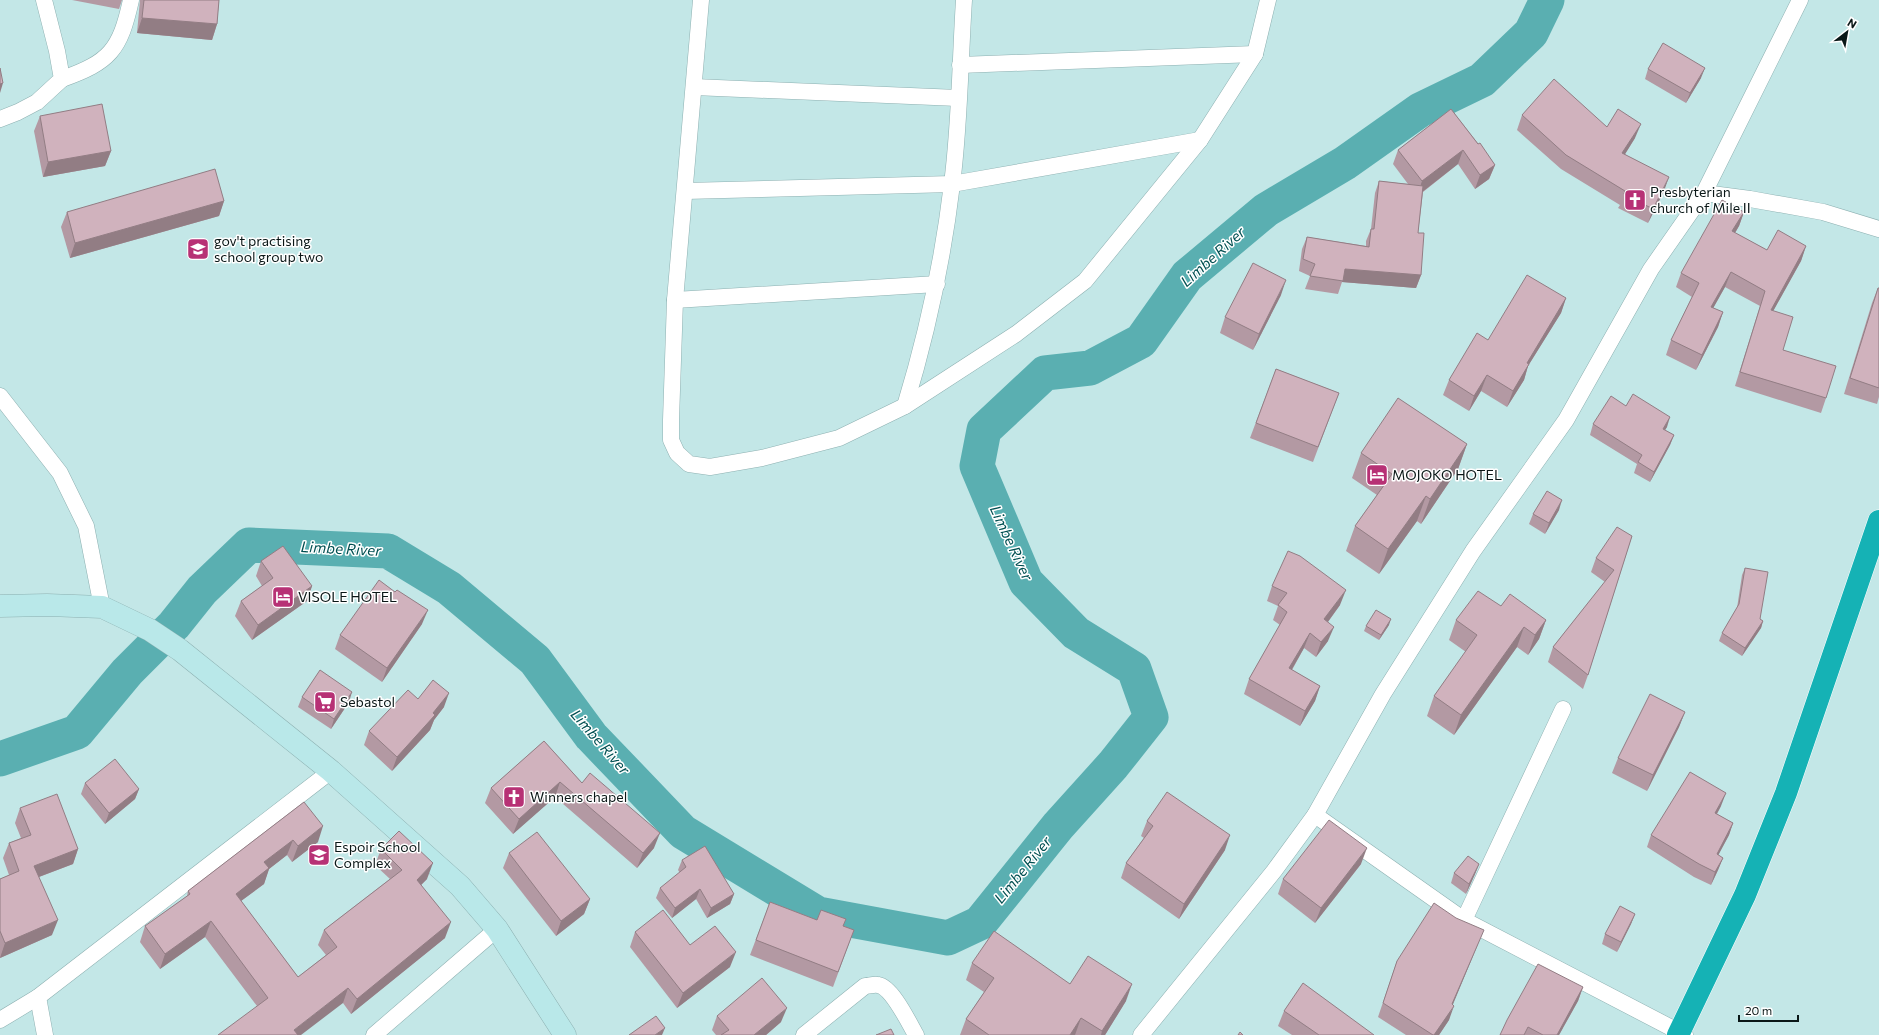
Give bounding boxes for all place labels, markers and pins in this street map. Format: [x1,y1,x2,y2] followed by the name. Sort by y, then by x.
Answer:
[1650,183,1751,216] place label: Presbyterian church of Mile II
[1622,187,1648,213] church icon: Presbyterian church of Mile II
[214,232,323,265] place label: gov't practising school group two
[185,236,211,262] school or university icon: gov't practising school group two
[1364,462,1390,488] hotel icon: MOJOKO HOTEL
[1392,466,1502,483] place label: MOJOKO HOTEL
[270,584,296,610] hotel icon: VISOLE HOTEL
[298,588,397,605] place label: VISOLE HOTEL
[312,689,338,715] supermarket icon: Sebastol
[340,693,395,710] place label: Sebastol
[501,784,527,810] church icon: Winners chapel
[530,788,627,805] place label: Winners chapel
[334,838,421,871] place label: Espoir School Complex
[306,842,332,868] school or university icon: Espoir School Complex

